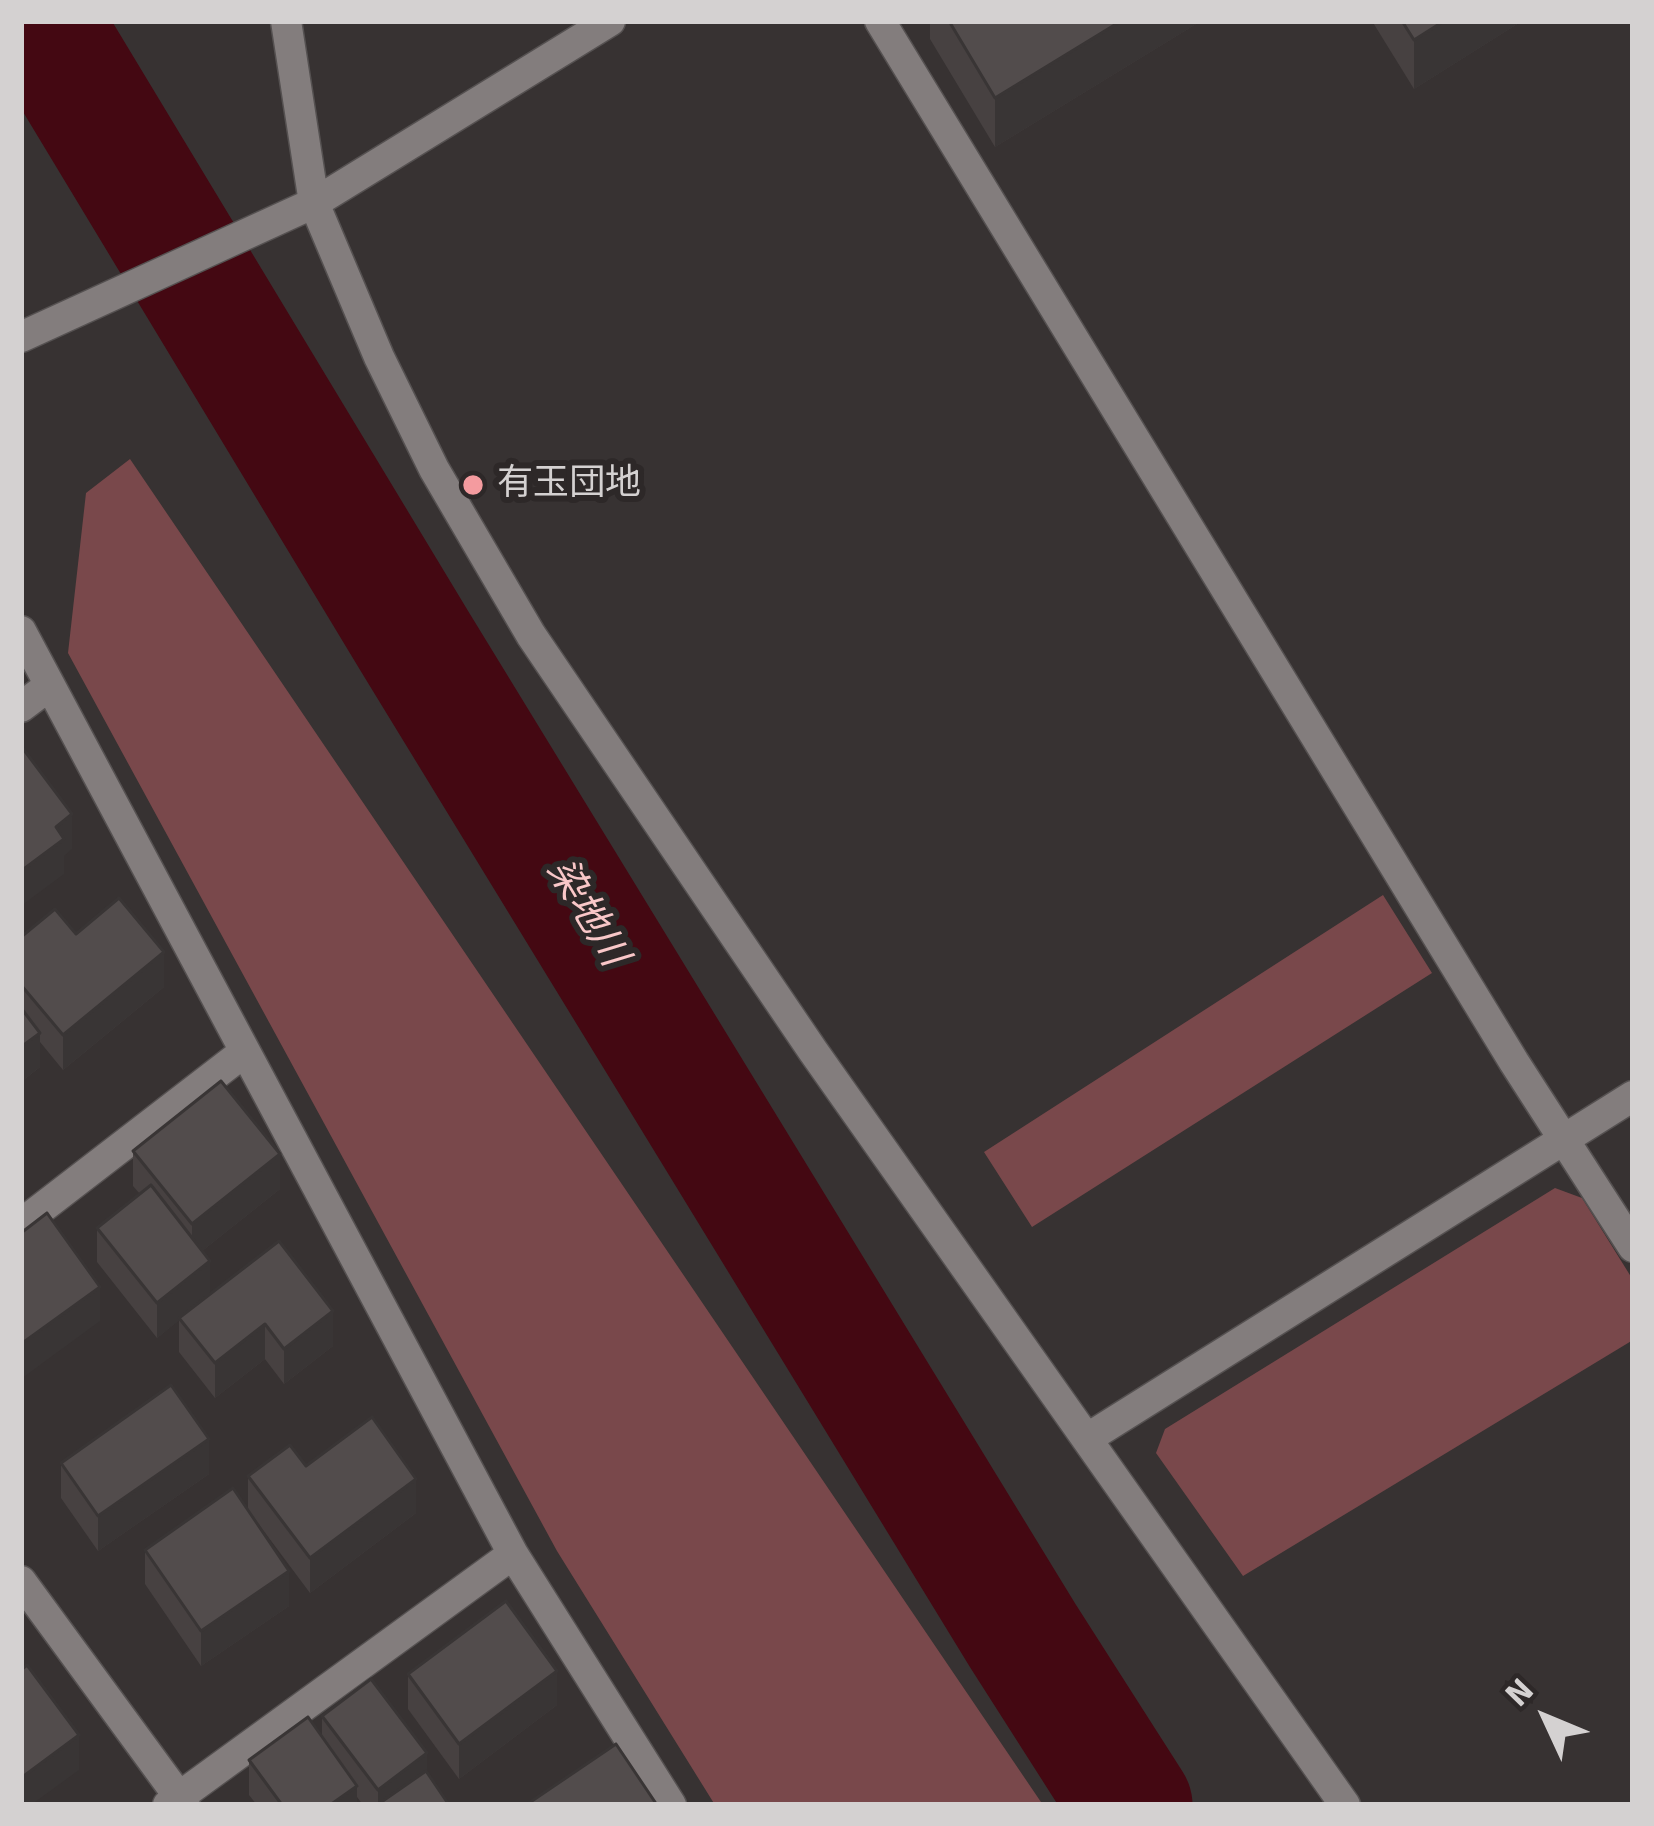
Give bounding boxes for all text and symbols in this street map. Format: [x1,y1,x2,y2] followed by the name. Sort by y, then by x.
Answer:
[497,463,641,507] place label: 有玉団地
[460,472,486,498] marker: 有玉団地
[536,851,636,975] water label: 染地川
[1486,1658,1606,1778] north arrow
[1497,1670,1542,1715] text: N

